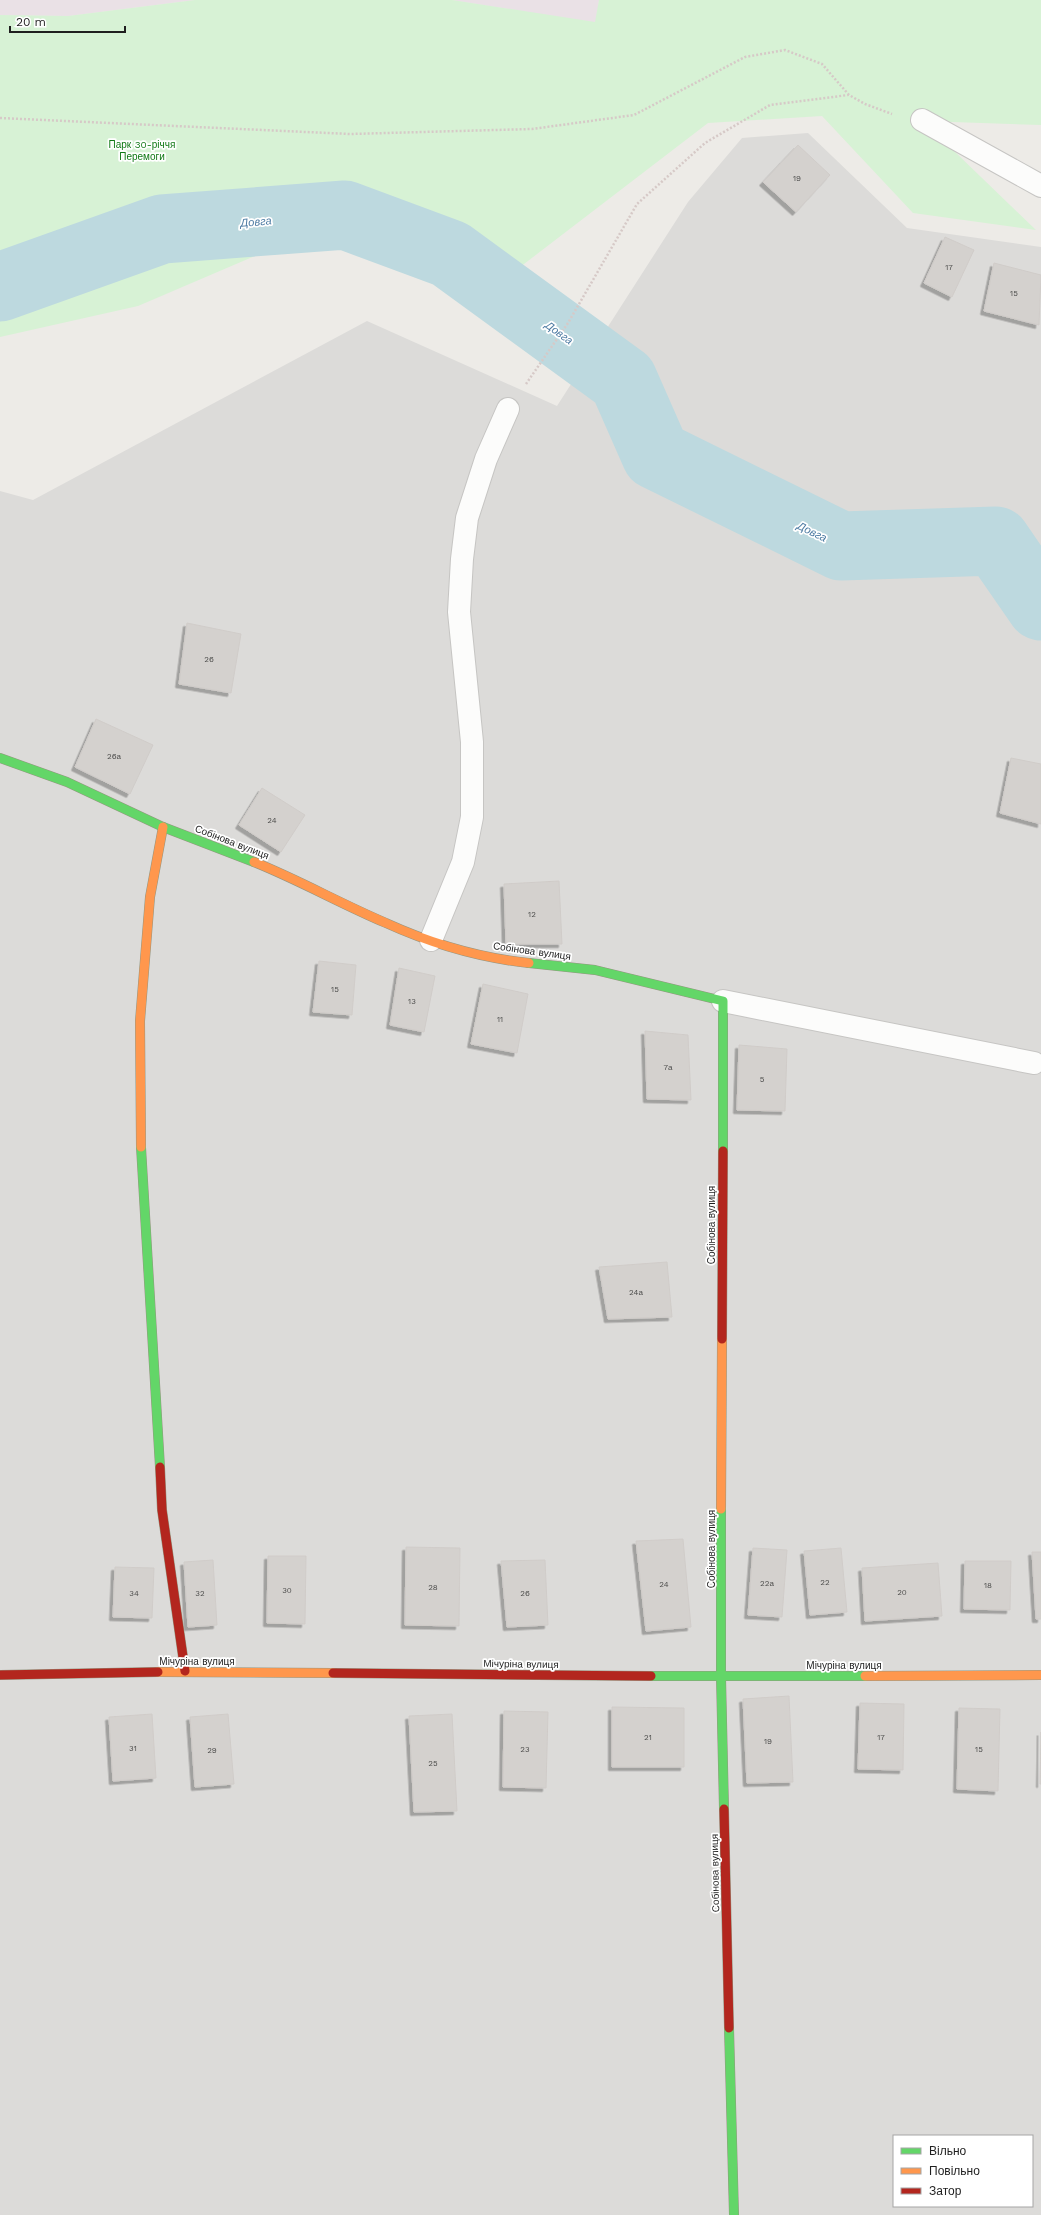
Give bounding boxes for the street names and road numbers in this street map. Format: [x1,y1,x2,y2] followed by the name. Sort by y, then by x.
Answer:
[193,823,271,861] street label: Собінова вулиця
[492,940,572,962] street label: Собінова вулиця
[706,1186,717,1264] street label: Собінова вулиця
[706,1510,717,1588] street label: Собінова вулиця
[159,1656,235,1667] street label: Мічуріна вулиця
[483,1658,559,1670] street label: Мічуріна вулиця
[806,1660,882,1671] street label: Мічуріна вулиця
[709,1834,721,1912] street label: Собінова вулиця

